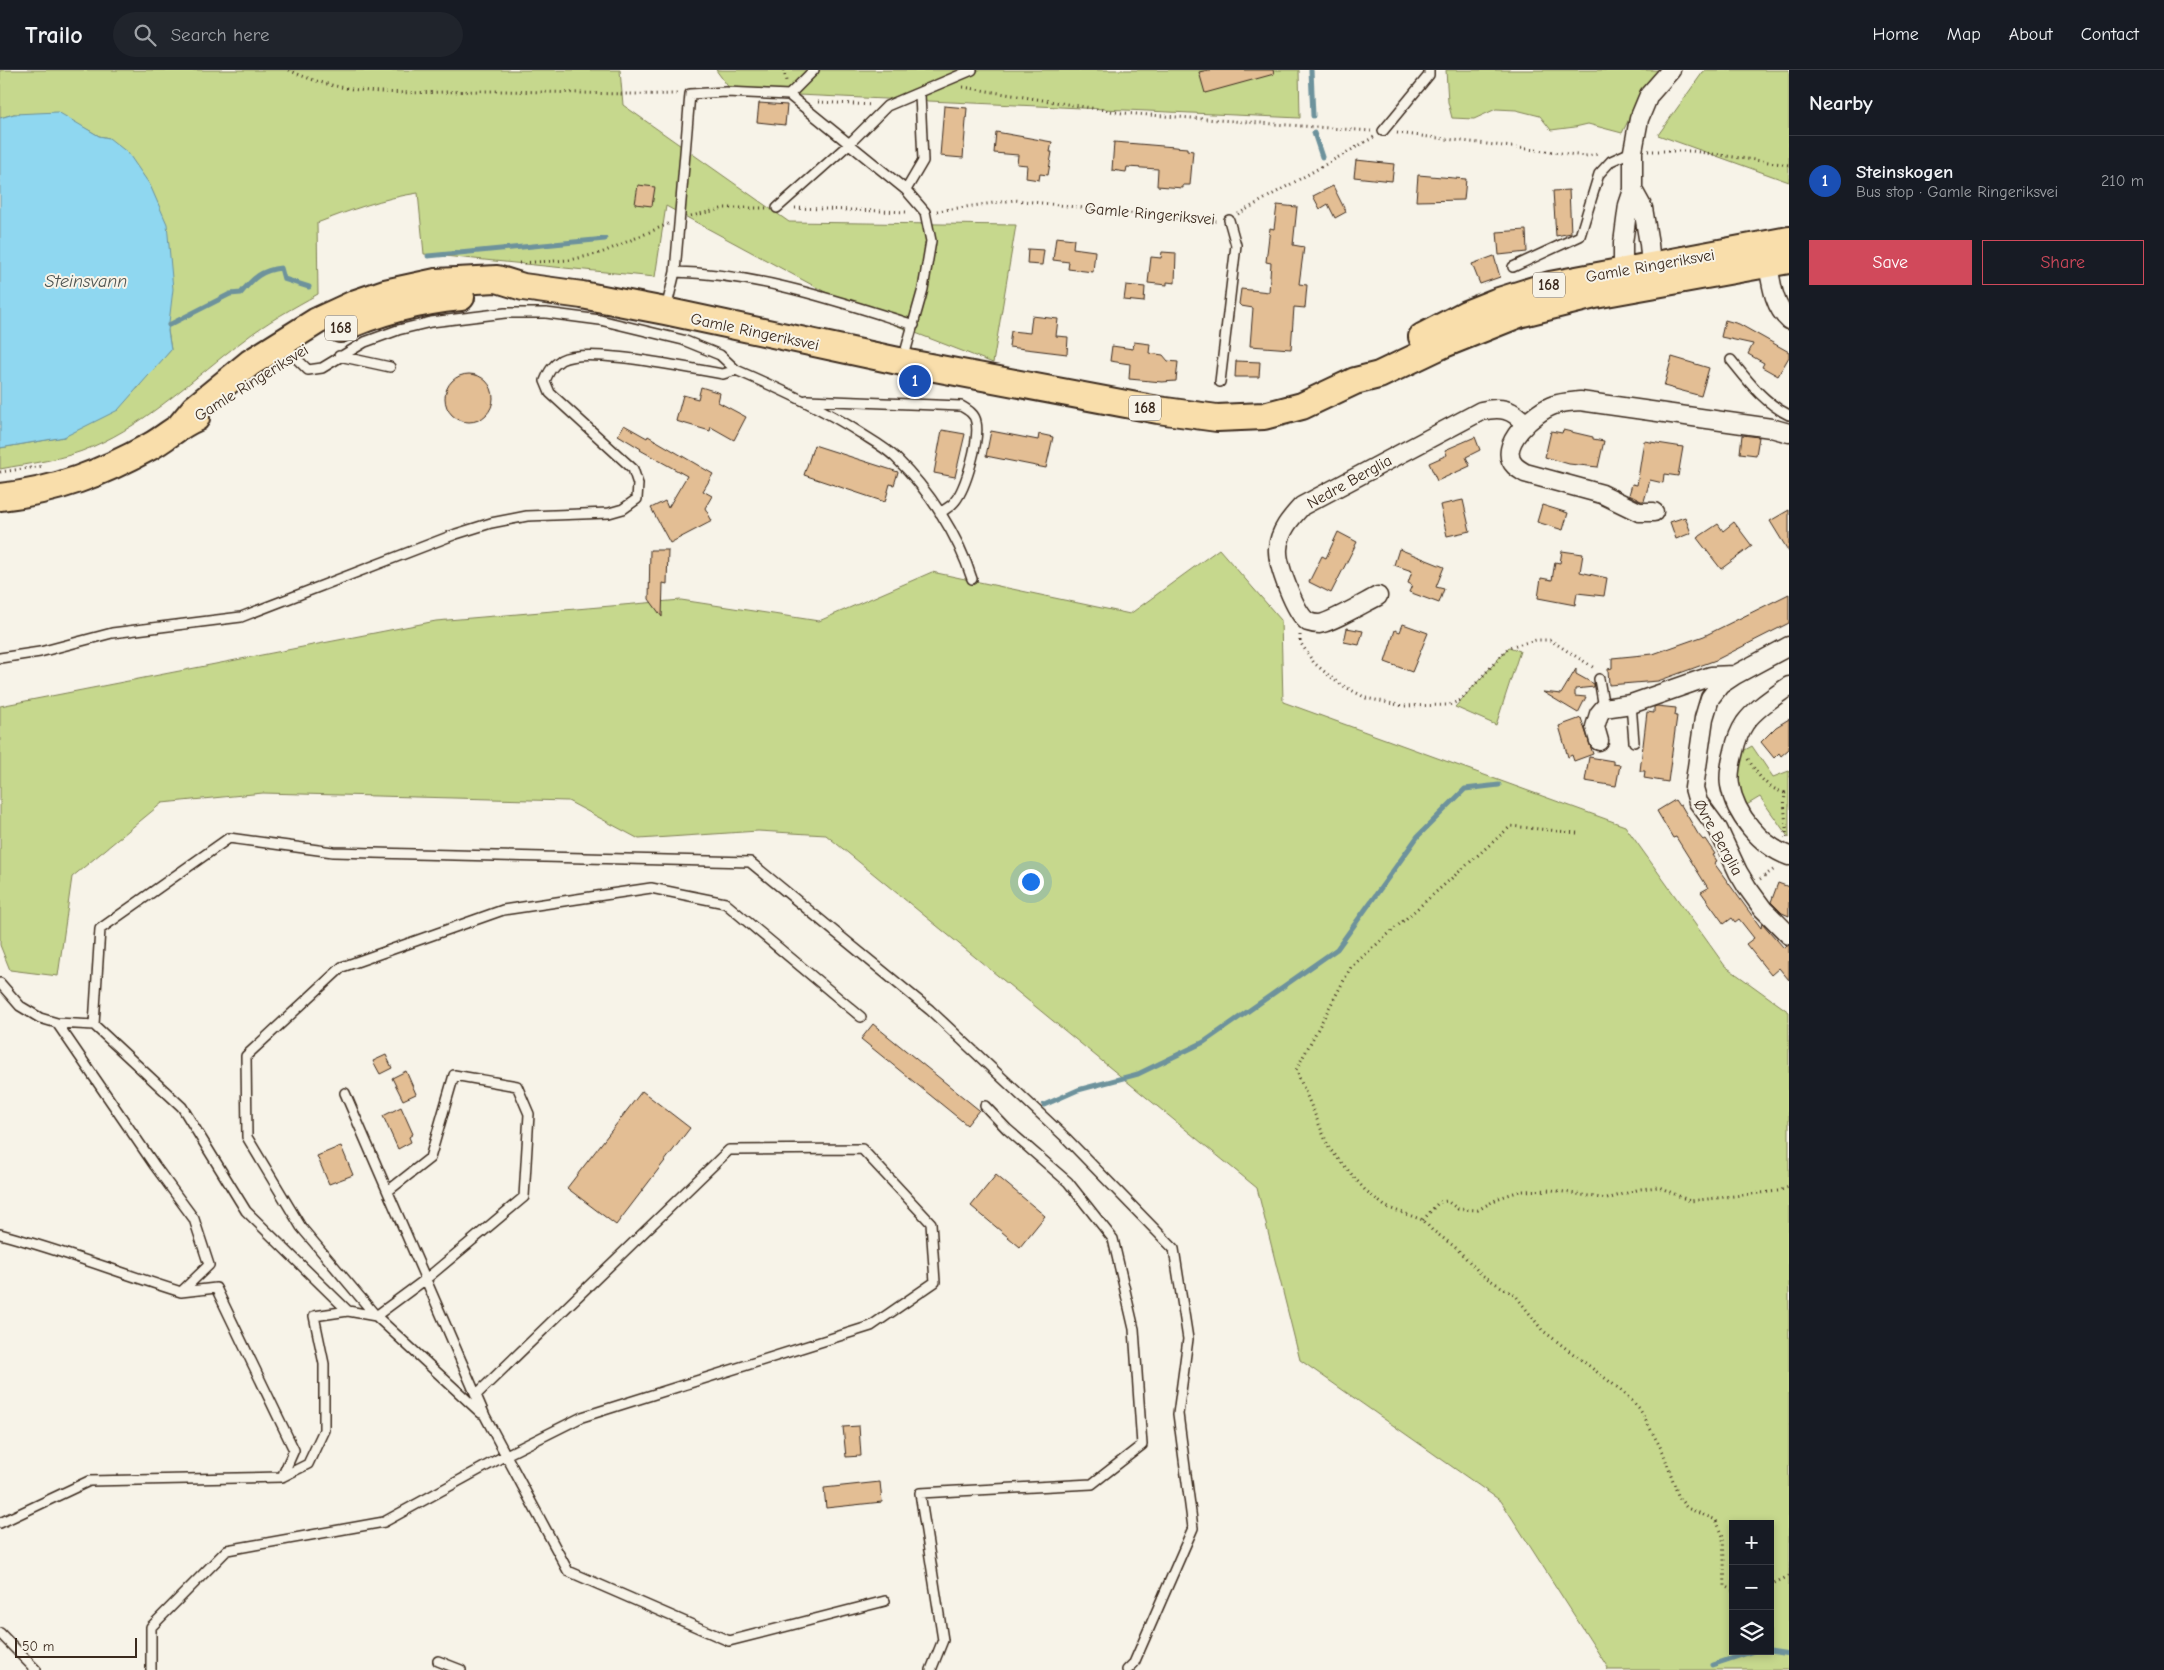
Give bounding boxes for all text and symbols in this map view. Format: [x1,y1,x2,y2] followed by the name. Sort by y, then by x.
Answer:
[113,12,463,57] search box
[25,21,83,49] text: Trailo
[131,21,159,49] icon: search
[171,24,270,46] text: Search here
[1872,24,1919,45] text: Home
[1947,24,1981,45] text: Map
[2009,24,2053,45] text: About
[2081,24,2139,45] text: Contact
[1809,91,1873,115] text: Nearby
[1856,161,1953,183] text: Steinskogen
[1822,172,1828,190] text: 1
[2101,172,2144,190] text: 210 m
[1856,183,2058,201] text: Bus stop · Gamle Ringeriksvei
[1084,199,1216,229] street label: Gamle Ringeriksvei
[1809,240,1972,285] button: Save
[1982,240,2144,285] button: Share
[1584,246,1716,286] street label: Gamle Ringeriksvei
[45,271,127,292] water label: Steinsvann
[1533,272,1565,298] road number: 168
[689,310,821,354] street label: Gamle Ringeriksvei
[325,316,357,340] road number: 168
[191,341,312,425] street label: Gamle Ringeriksvei
[899,362,931,400] pin: 1
[1129,396,1161,420] road number: 168
[1304,451,1395,513] street label: Nedre Berglia
[1690,796,1746,879] street label: Øvre Berglia
[1018,869,1044,895] your location
[1729,1520,1774,1655] map controls
[1729,1520,1774,1565] button: +
[1729,1565,1774,1610] button: −
[1729,1610,1774,1655] button: layers
[15,1635,138,1658] scale bar
[22,1638,54,1655] text: 50 m

